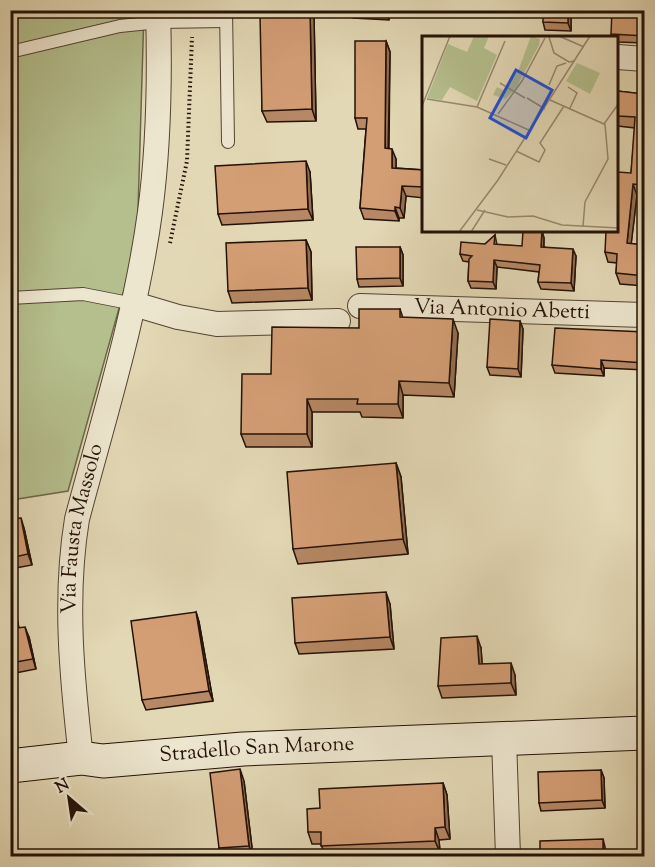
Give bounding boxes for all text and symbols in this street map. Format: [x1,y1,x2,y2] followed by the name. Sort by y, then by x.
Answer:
[422,36,619,232] inset map
[413,293,591,328] street label: Via Antonio Abetti
[55,440,112,614] street label: Via Fausta Massolo
[158,730,355,771] street label: Stradello San Marone
[39,768,99,828] north arrow
[52,774,74,800] text: N

